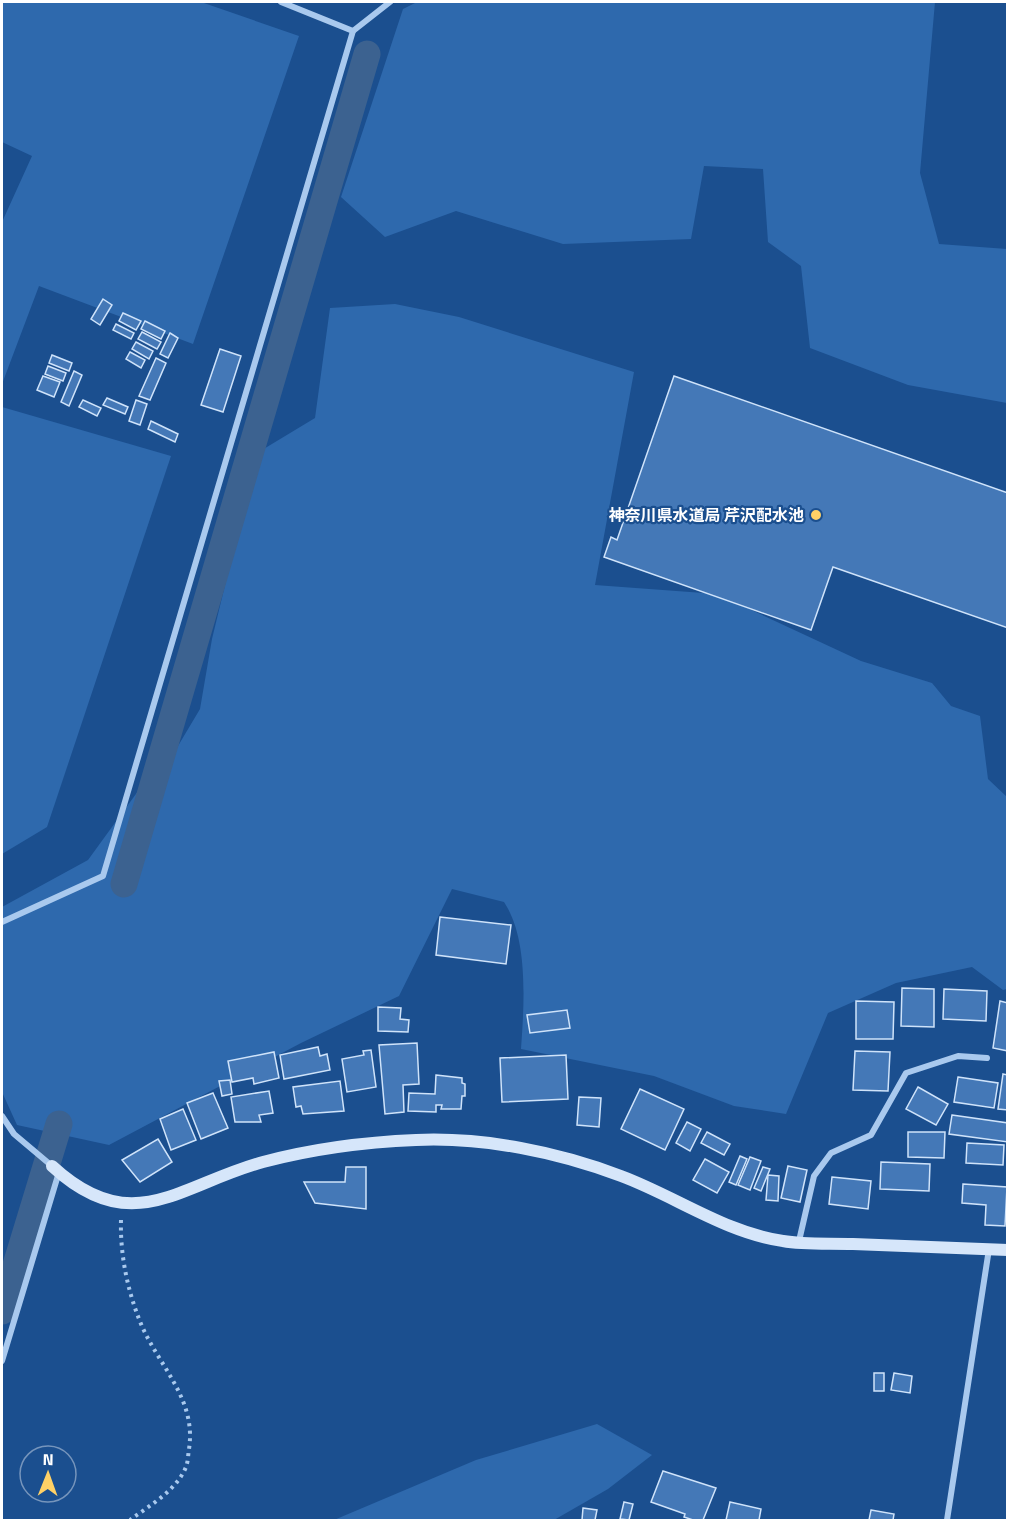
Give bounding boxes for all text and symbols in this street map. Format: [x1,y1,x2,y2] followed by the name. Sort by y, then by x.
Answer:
[608,503,804,527] place label: 神奈川県水道局 芹沢配水池
[809,508,823,522] marker: 神奈川県水道局 芹沢配水池
[18,1444,78,1504] north arrow
[43,1447,54,1471] text: N

